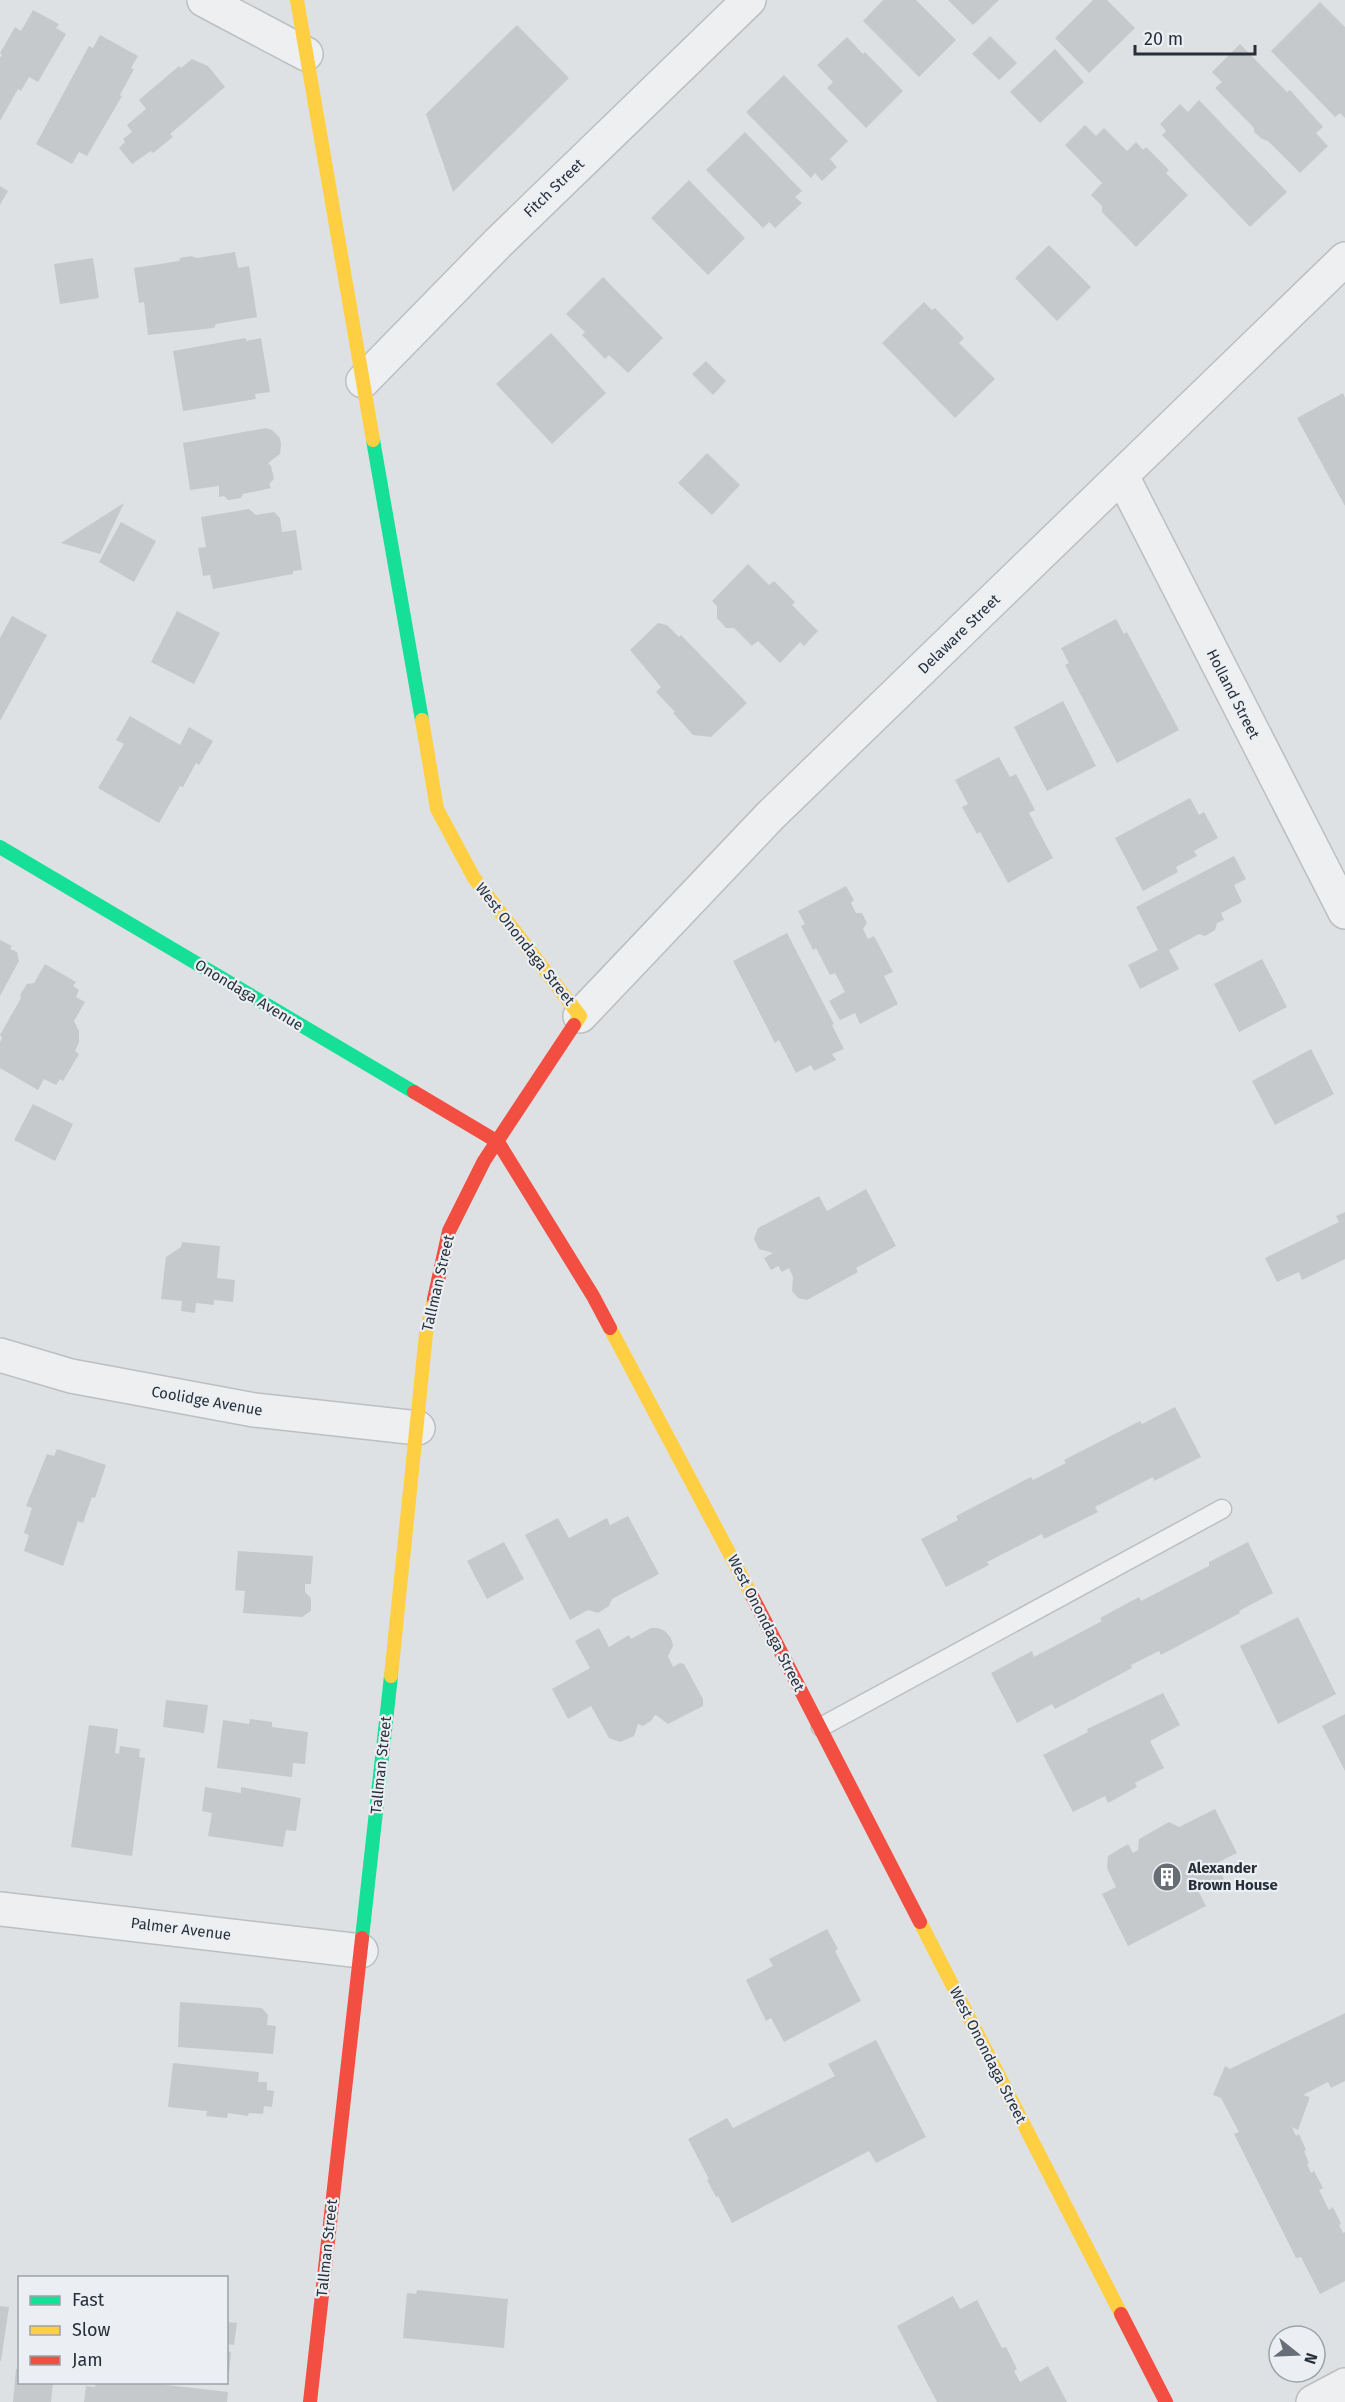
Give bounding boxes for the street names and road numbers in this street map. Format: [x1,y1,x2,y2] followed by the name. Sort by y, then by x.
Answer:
[520,154,588,221] street label: Fitch Street
[914,590,1004,678] street label: Delaware Street
[1203,646,1264,742] street label: Holland Street
[471,879,579,1009] street label: West Onondaga Street
[192,956,306,1034] street label: Onondaga Avenue
[418,1233,458,1333] street label: Tallman Street
[150,1382,264,1420] street label: Coolidge Avenue
[724,1552,809,1695] street label: West Onondaga Street
[367,1715,395,1815] street label: Tallman Street
[130,1914,232,1944] street label: Palmer Avenue
[946,1984,1031,2127] street label: West Onondaga Street
[313,2198,341,2298] street label: Tallman Street

